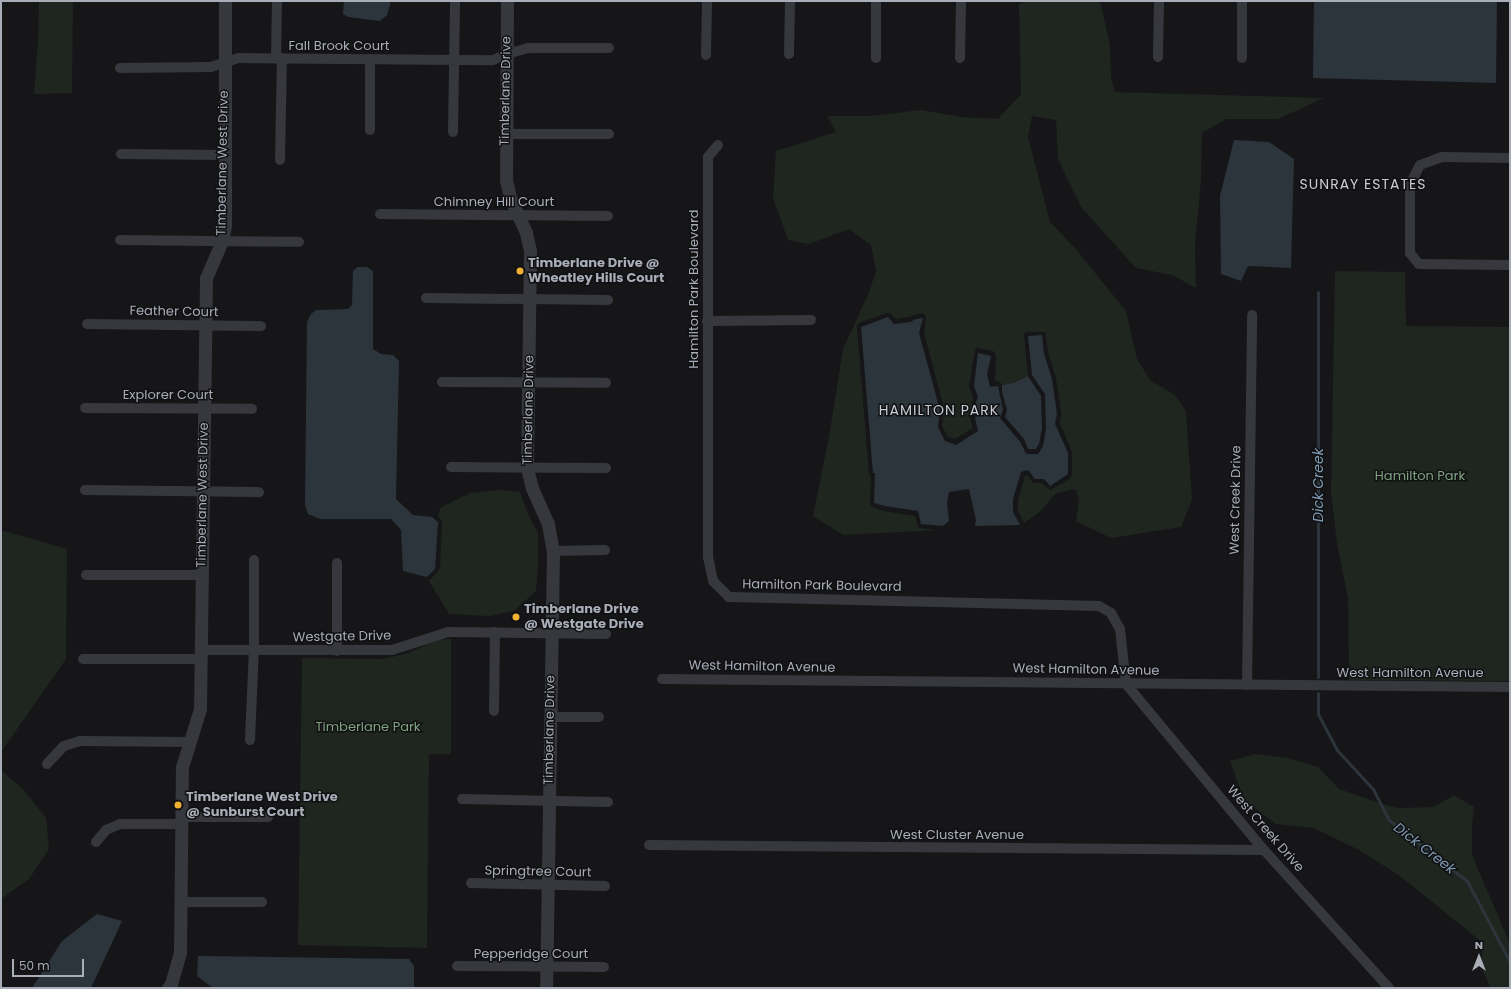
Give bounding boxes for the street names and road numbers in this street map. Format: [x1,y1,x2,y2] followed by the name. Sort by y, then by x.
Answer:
[497,36,515,146] street label: Timberlane Drive
[288,38,390,54] street label: Fall Brook Court
[214,90,232,236] street label: Timberlane West Drive
[434,194,554,210] street label: Chimney Hill Court
[686,209,702,369] street label: Hamilton Park Boulevard
[129,303,219,321] street label: Feather Court
[520,355,538,465] street label: Timberlane Drive
[123,387,213,403] street label: Explorer Court
[194,422,212,568] street label: Timberlane West Drive
[1227,445,1245,555] street label: West Creek Drive
[742,577,902,595] street label: Hamilton Park Boulevard
[293,628,391,646] street label: Westgate Drive
[688,658,836,676] street label: West Hamilton Avenue
[1012,661,1160,679] street label: West Hamilton Avenue
[1337,665,1483,681] street label: West Hamilton Avenue
[541,675,559,785] street label: Timberlane Drive
[1223,783,1307,875] street label: West Creek Drive
[890,827,1024,843] street label: West Cluster Avenue
[484,863,592,881] street label: Springtree Court
[474,946,588,962] street label: Pepperidge Court

